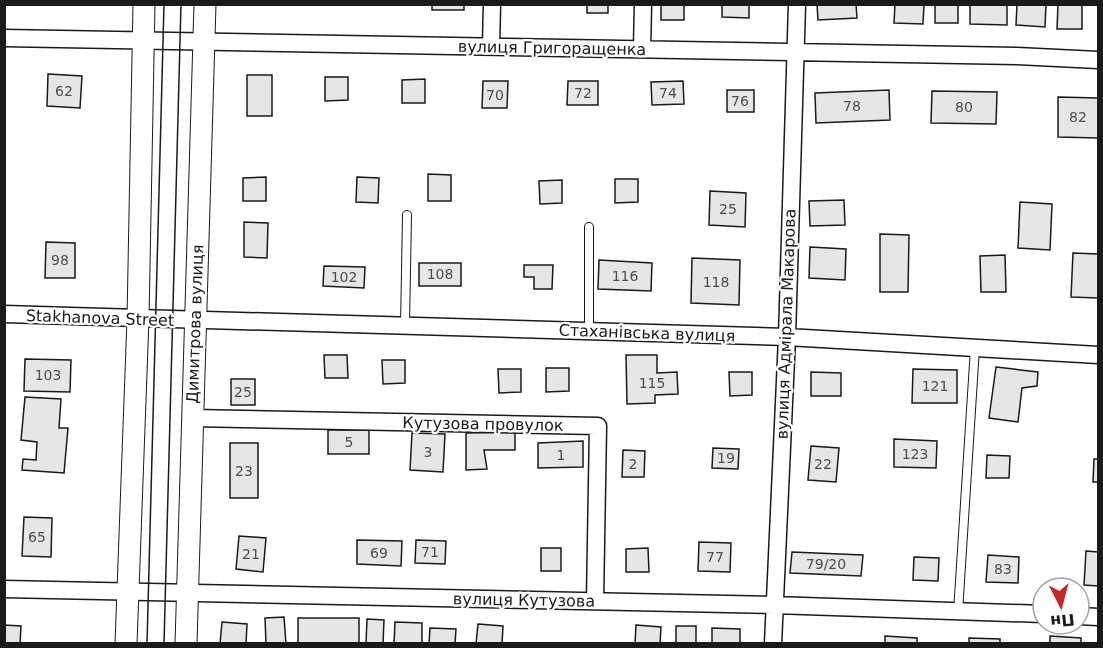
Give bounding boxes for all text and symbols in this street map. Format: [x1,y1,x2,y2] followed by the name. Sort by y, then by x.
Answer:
[458,37,646,59] street label: вулиця Григоращенка
[55,83,73,99] house number: 62
[574,85,592,101] house number: 72
[659,85,677,101] house number: 74
[486,87,504,103] house number: 70
[731,93,749,109] house number: 76
[843,98,861,114] house number: 78
[955,99,973,115] house number: 80
[1069,109,1087,125] house number: 82
[719,201,737,217] house number: 25
[772,208,800,440] street label: вулиця Адмірала Макарова
[183,244,207,404] street label: Димитрова вулиця
[51,252,69,268] house number: 98
[427,266,453,282] house number: 108
[612,268,638,284] house number: 116
[331,269,357,285] house number: 102
[703,274,729,290] house number: 118
[26,306,174,330] street label: Stakhanova Street
[558,320,736,346] street label: Стаханівська вулиця
[35,367,61,383] house number: 103
[639,375,665,391] house number: 115
[922,378,948,394] house number: 121
[234,384,252,400] house number: 25
[402,413,564,435] street label: Кутузова провулок
[345,434,353,450] house number: 5
[424,444,432,460] house number: 3
[902,446,928,462] house number: 123
[557,447,565,463] house number: 1
[717,450,735,466] house number: 19
[629,456,637,472] house number: 2
[814,456,832,472] house number: 22
[235,463,253,479] house number: 23
[28,529,46,545] house number: 65
[421,544,439,560] house number: 71
[370,545,388,561] house number: 69
[242,546,260,562] house number: 21
[706,549,724,565] house number: 77
[806,556,846,572] house number: 79/20
[994,561,1012,577] house number: 83
[1031,576,1091,636] north arrow
[453,589,595,611] street label: вулиця Кутузова
[1049,610,1076,631] text: Пн

